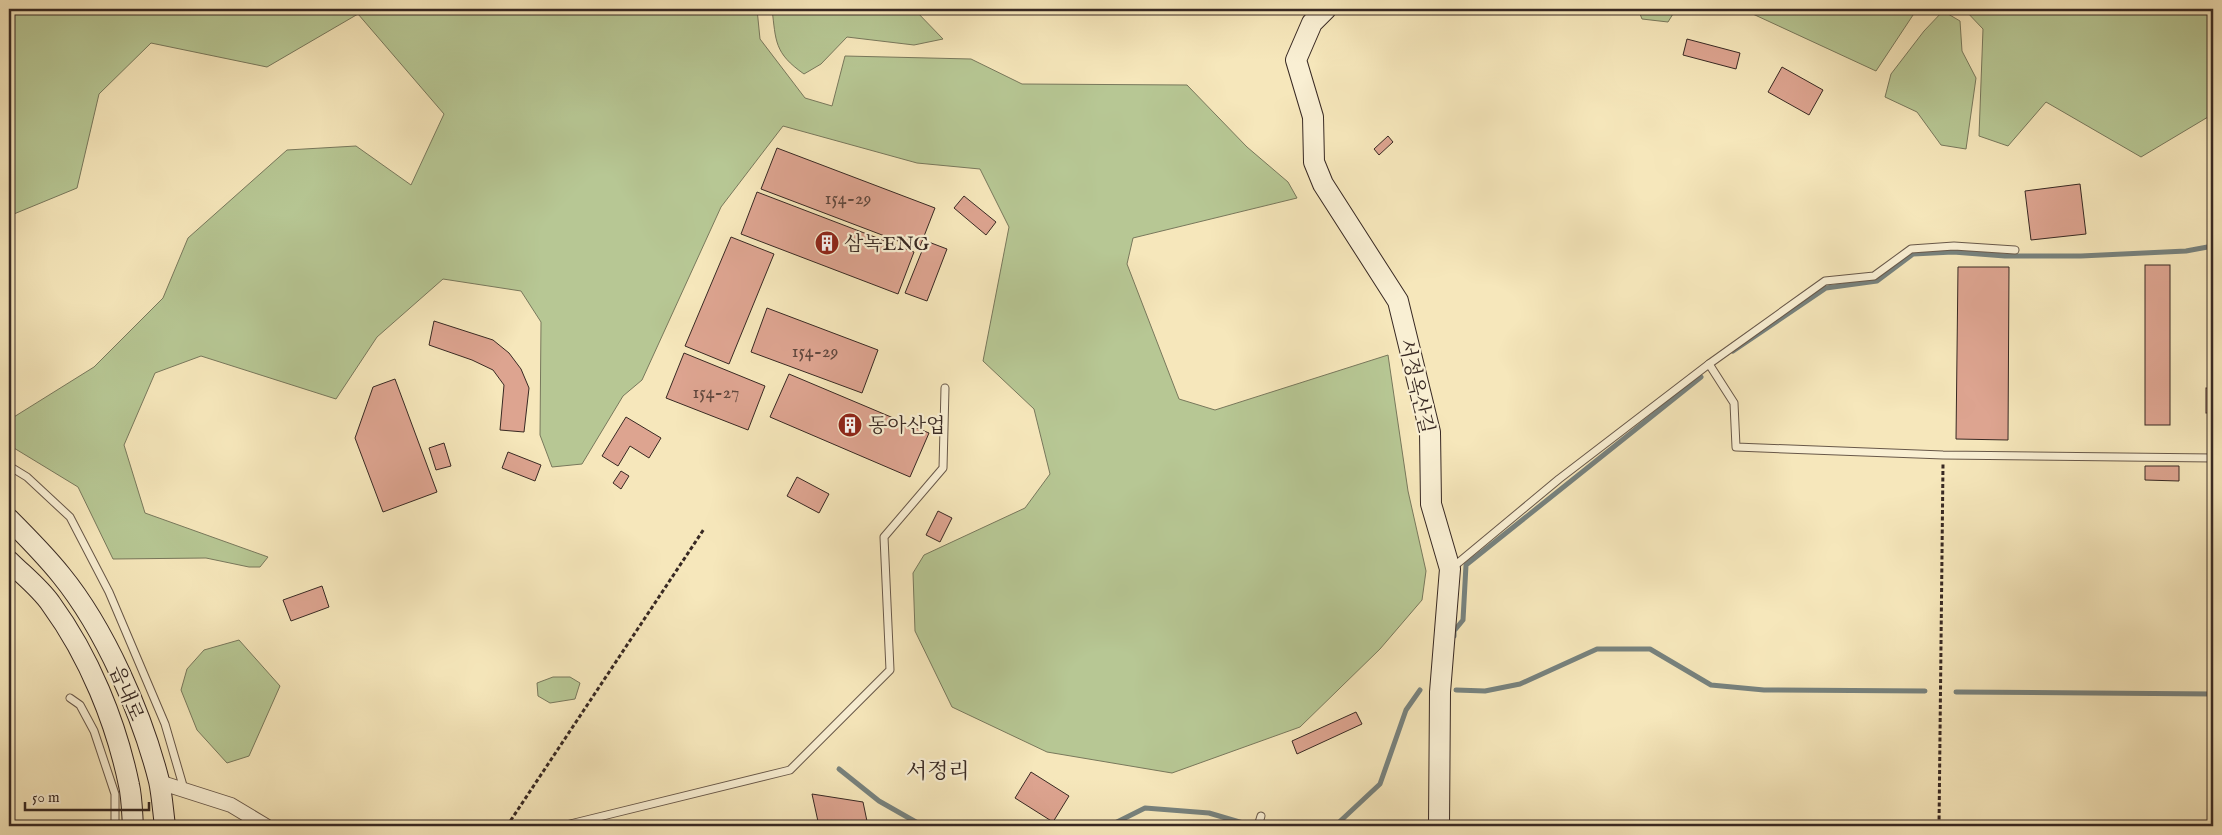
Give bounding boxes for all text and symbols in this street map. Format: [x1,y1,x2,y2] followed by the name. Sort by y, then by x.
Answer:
[825,188,871,211] house number: 154-29
[814,230,840,256] building icon: 삼녹ENG
[844,232,930,257] place label: 삼녹ENG
[1392,336,1439,436] street label: 서정옥산길
[792,341,838,364] house number: 154-29
[693,382,740,405] house number: 154-27
[837,412,863,438] building icon: 동아산업
[868,414,945,439] place label: 동아산업
[103,662,148,725] street label: 읍내로
[906,758,970,786] district label: 서정리
[25,780,149,812] scale bar
[32,788,60,807] text: 50 m

